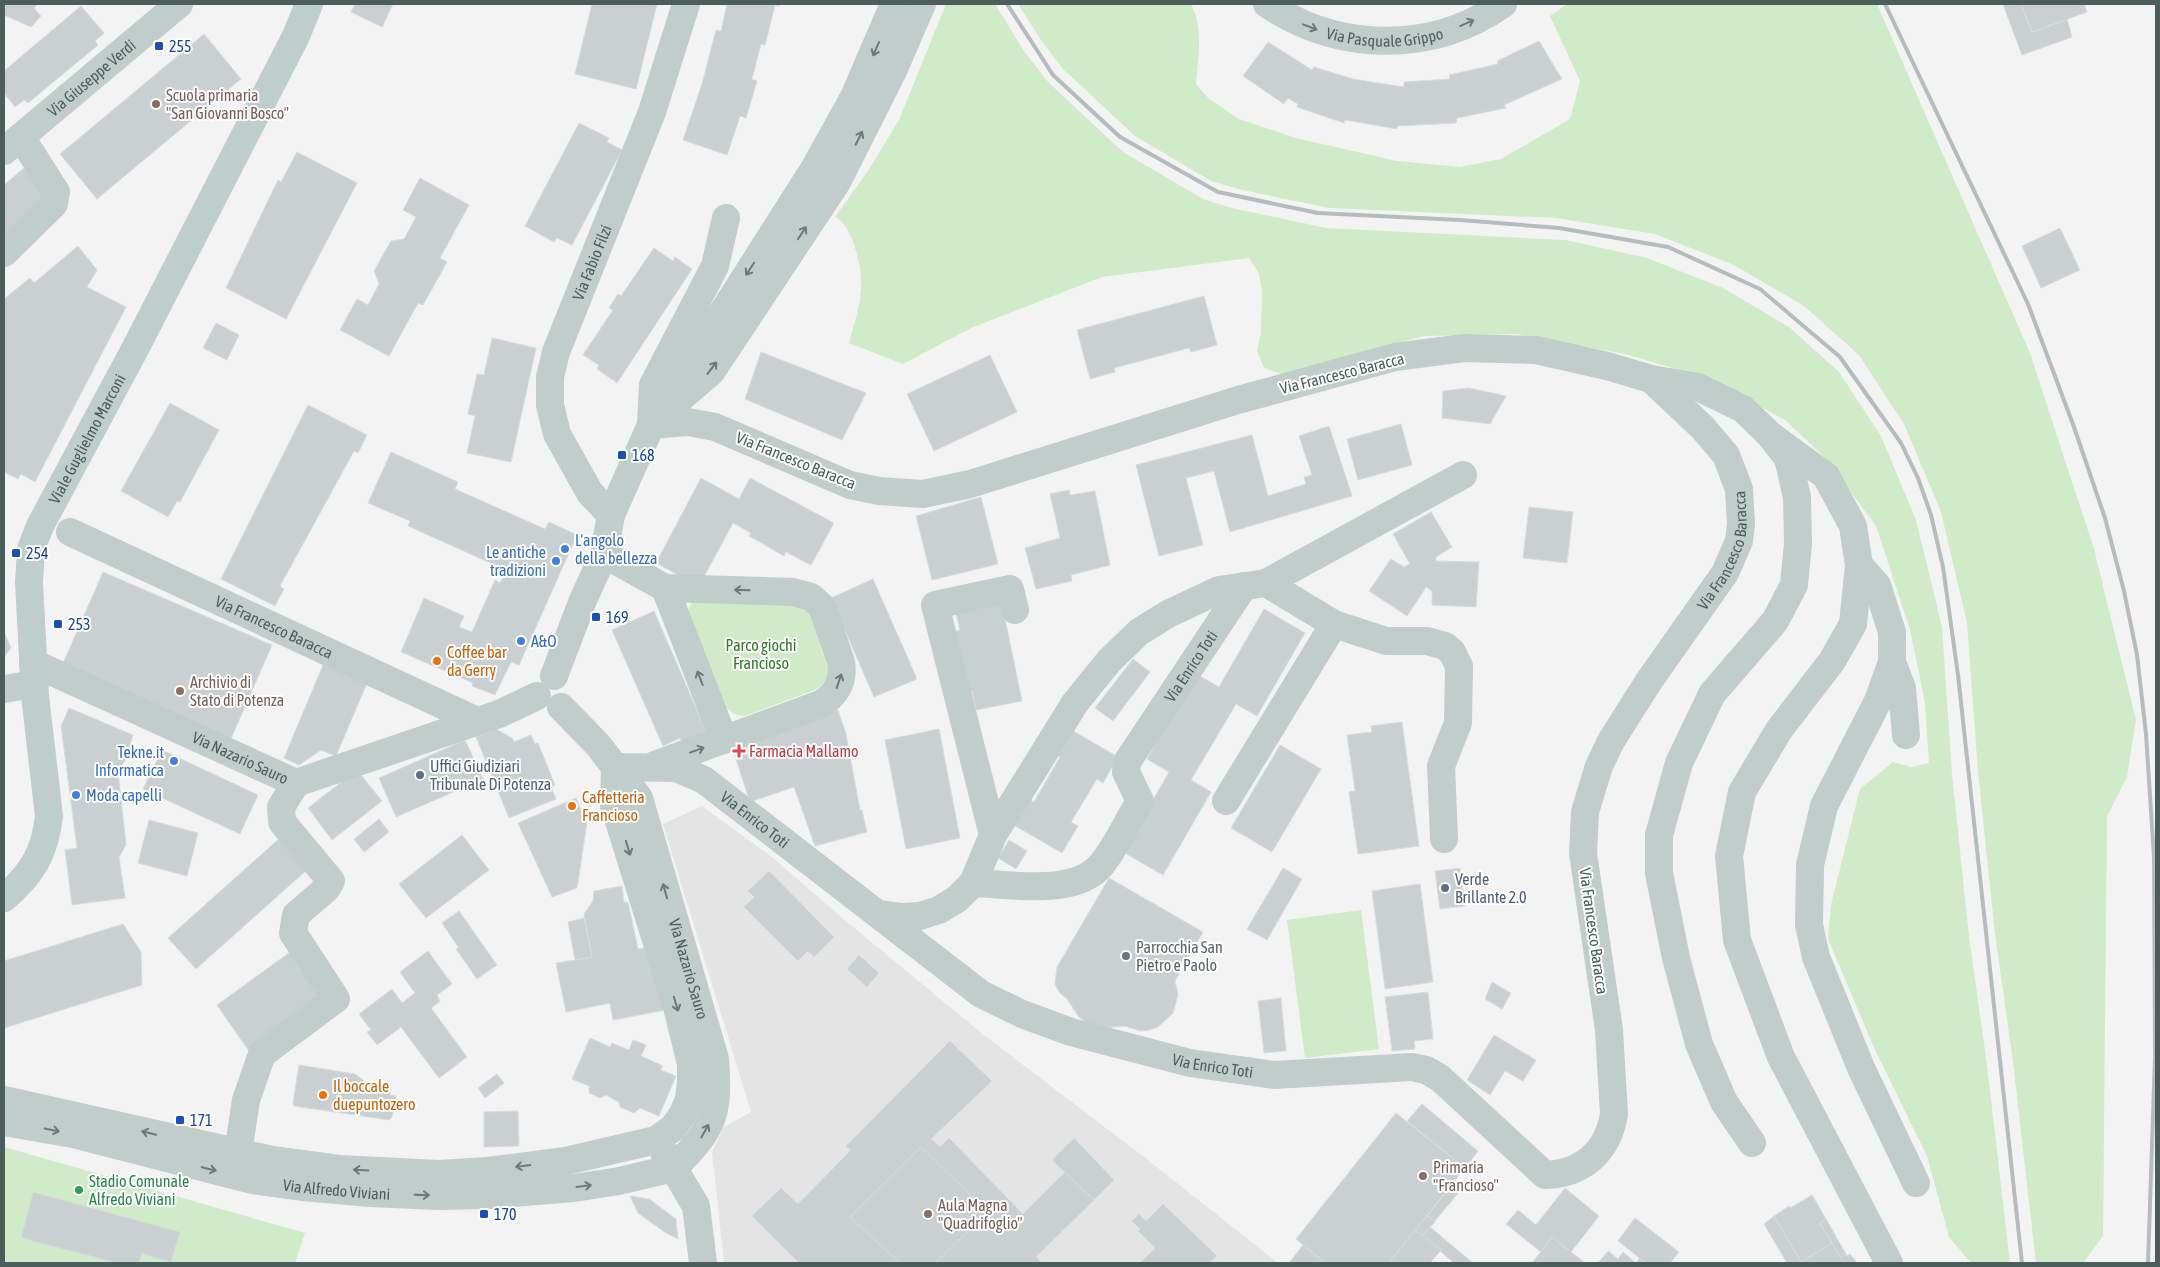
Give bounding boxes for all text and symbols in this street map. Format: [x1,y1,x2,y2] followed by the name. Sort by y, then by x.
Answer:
[1459,18,1474,28] one-way arrow
[1301,23,1317,32] one-way arrow
[1324,23,1445,50] street label: Via Pasquale Grippo
[44,36,139,120] street label: Via Giuseppe Verdi
[169,37,192,55] place label: 255
[153,40,165,52] marker: 255
[870,41,880,56] one-way arrow
[166,86,289,122] place label: Scuola primaria "San Giovanni Bosco"
[150,98,162,110] marker: Scuola primaria "San Giovanni Bosco"
[855,131,864,146] one-way arrow
[569,222,615,303] street label: Via Fabio Filzi
[798,227,808,241] one-way arrow
[744,262,754,276] one-way arrow
[1278,349,1406,397] street label: Via Francesco Baracca
[707,362,718,375] one-way arrow
[45,371,129,507] street label: Viale Guglielmo Marconi
[734,428,858,492] street label: Via Francesco Baracca
[632,446,655,464] place label: 168
[616,449,628,461] marker: 168
[1693,490,1750,613] street label: Via Francesco Baracca
[575,531,657,567] place label: L'angolo della bellezza
[486,543,546,579] place label: Le antiche tradizioni
[559,543,571,555] marker: L'angolo della bellezza
[26,544,49,562] place label: 254
[10,547,22,559] marker: 254
[550,555,562,567] marker: Le antiche tradizioni
[735,585,751,595] one-way arrow
[212,592,336,662] street label: Via Francesco Baracca
[606,608,629,626] place label: 169
[590,611,602,623] marker: 169
[68,615,91,633] place label: 253
[52,618,64,630] marker: 253
[1161,627,1221,705] street label: Via Enrico Toti
[531,632,557,650] place label: A&O
[515,635,527,647] marker: A&O
[726,636,796,672] park label: Parco giochi Francioso
[447,643,507,680] place label: Coffee bar da Gerry
[431,655,443,667] marker: Coffee bar da Gerry
[695,671,704,686] one-way arrow
[190,673,284,709] place label: Archivio di Stato di Potenza
[835,674,845,690] one-way arrow
[174,685,186,697] marker: Archivio di Stato di Potenza
[190,728,291,787] street label: Via Nazario Sauro
[749,742,859,760] place label: Farmacia Mallamo
[95,743,164,779] place label: Tekne.it Informatica
[689,745,704,754] one-way arrow
[733,745,745,757] marker: Farmacia Mallamo
[168,755,180,767] marker: Tekne.it Informatica
[430,757,551,793] place label: Uffici Giudiziari Tribunale Di Potenza
[414,769,426,781] marker: Uffici Giudiziari Tribunale Di Potenza
[86,786,162,805] place label: Moda capelli
[717,787,793,852] street label: Via Enrico Toti
[582,788,645,824] place label: Caffetteria Francioso
[70,789,82,801] marker: Moda capelli
[566,800,578,812] marker: Caffetteria Francioso
[623,840,633,856] one-way arrow
[1576,867,1612,995] street label: Via Francesco Baracca
[1455,870,1526,906] place label: Verde Brillante 2.0
[1439,882,1451,894] marker: Verde Brillante 2.0
[660,883,670,899] one-way arrow
[666,917,712,1021] street label: Via Nazario Sauro
[1136,938,1223,974] place label: Parrocchia San Pietro e Paolo
[1120,950,1132,962] marker: Parrocchia San Pietro e Paolo
[671,995,681,1011] one-way arrow
[1170,1050,1254,1081] street label: Via Enrico Toti
[333,1077,416,1114] place label: Il boccale duepuntozero
[317,1089,329,1101] marker: Il boccale duepuntozero
[190,1111,213,1129] place label: 171
[174,1114,186,1126] marker: 171
[700,1124,710,1139] one-way arrow
[43,1126,59,1135] one-way arrow
[142,1128,158,1137] one-way arrow
[1433,1158,1499,1194] place label: Primaria "Francioso"
[515,1162,531,1172] one-way arrow
[201,1165,217,1175] one-way arrow
[353,1165,369,1174] one-way arrow
[1417,1170,1429,1182] marker: Primaria "Francioso"
[89,1172,189,1208] place label: Stadio Comunale Alfredo Viviani
[282,1175,391,1203] street label: Via Alfredo Viviani
[576,1181,592,1191] one-way arrow
[73,1184,85,1196] marker: Stadio Comunale Alfredo Viviani
[414,1191,430,1200] one-way arrow
[938,1196,1023,1233] place label: Aula Magna "Quadrifoglio"
[494,1205,517,1223] place label: 170
[478,1208,490,1220] marker: 170
[922,1208,934,1220] marker: Aula Magna "Quadrifoglio"

